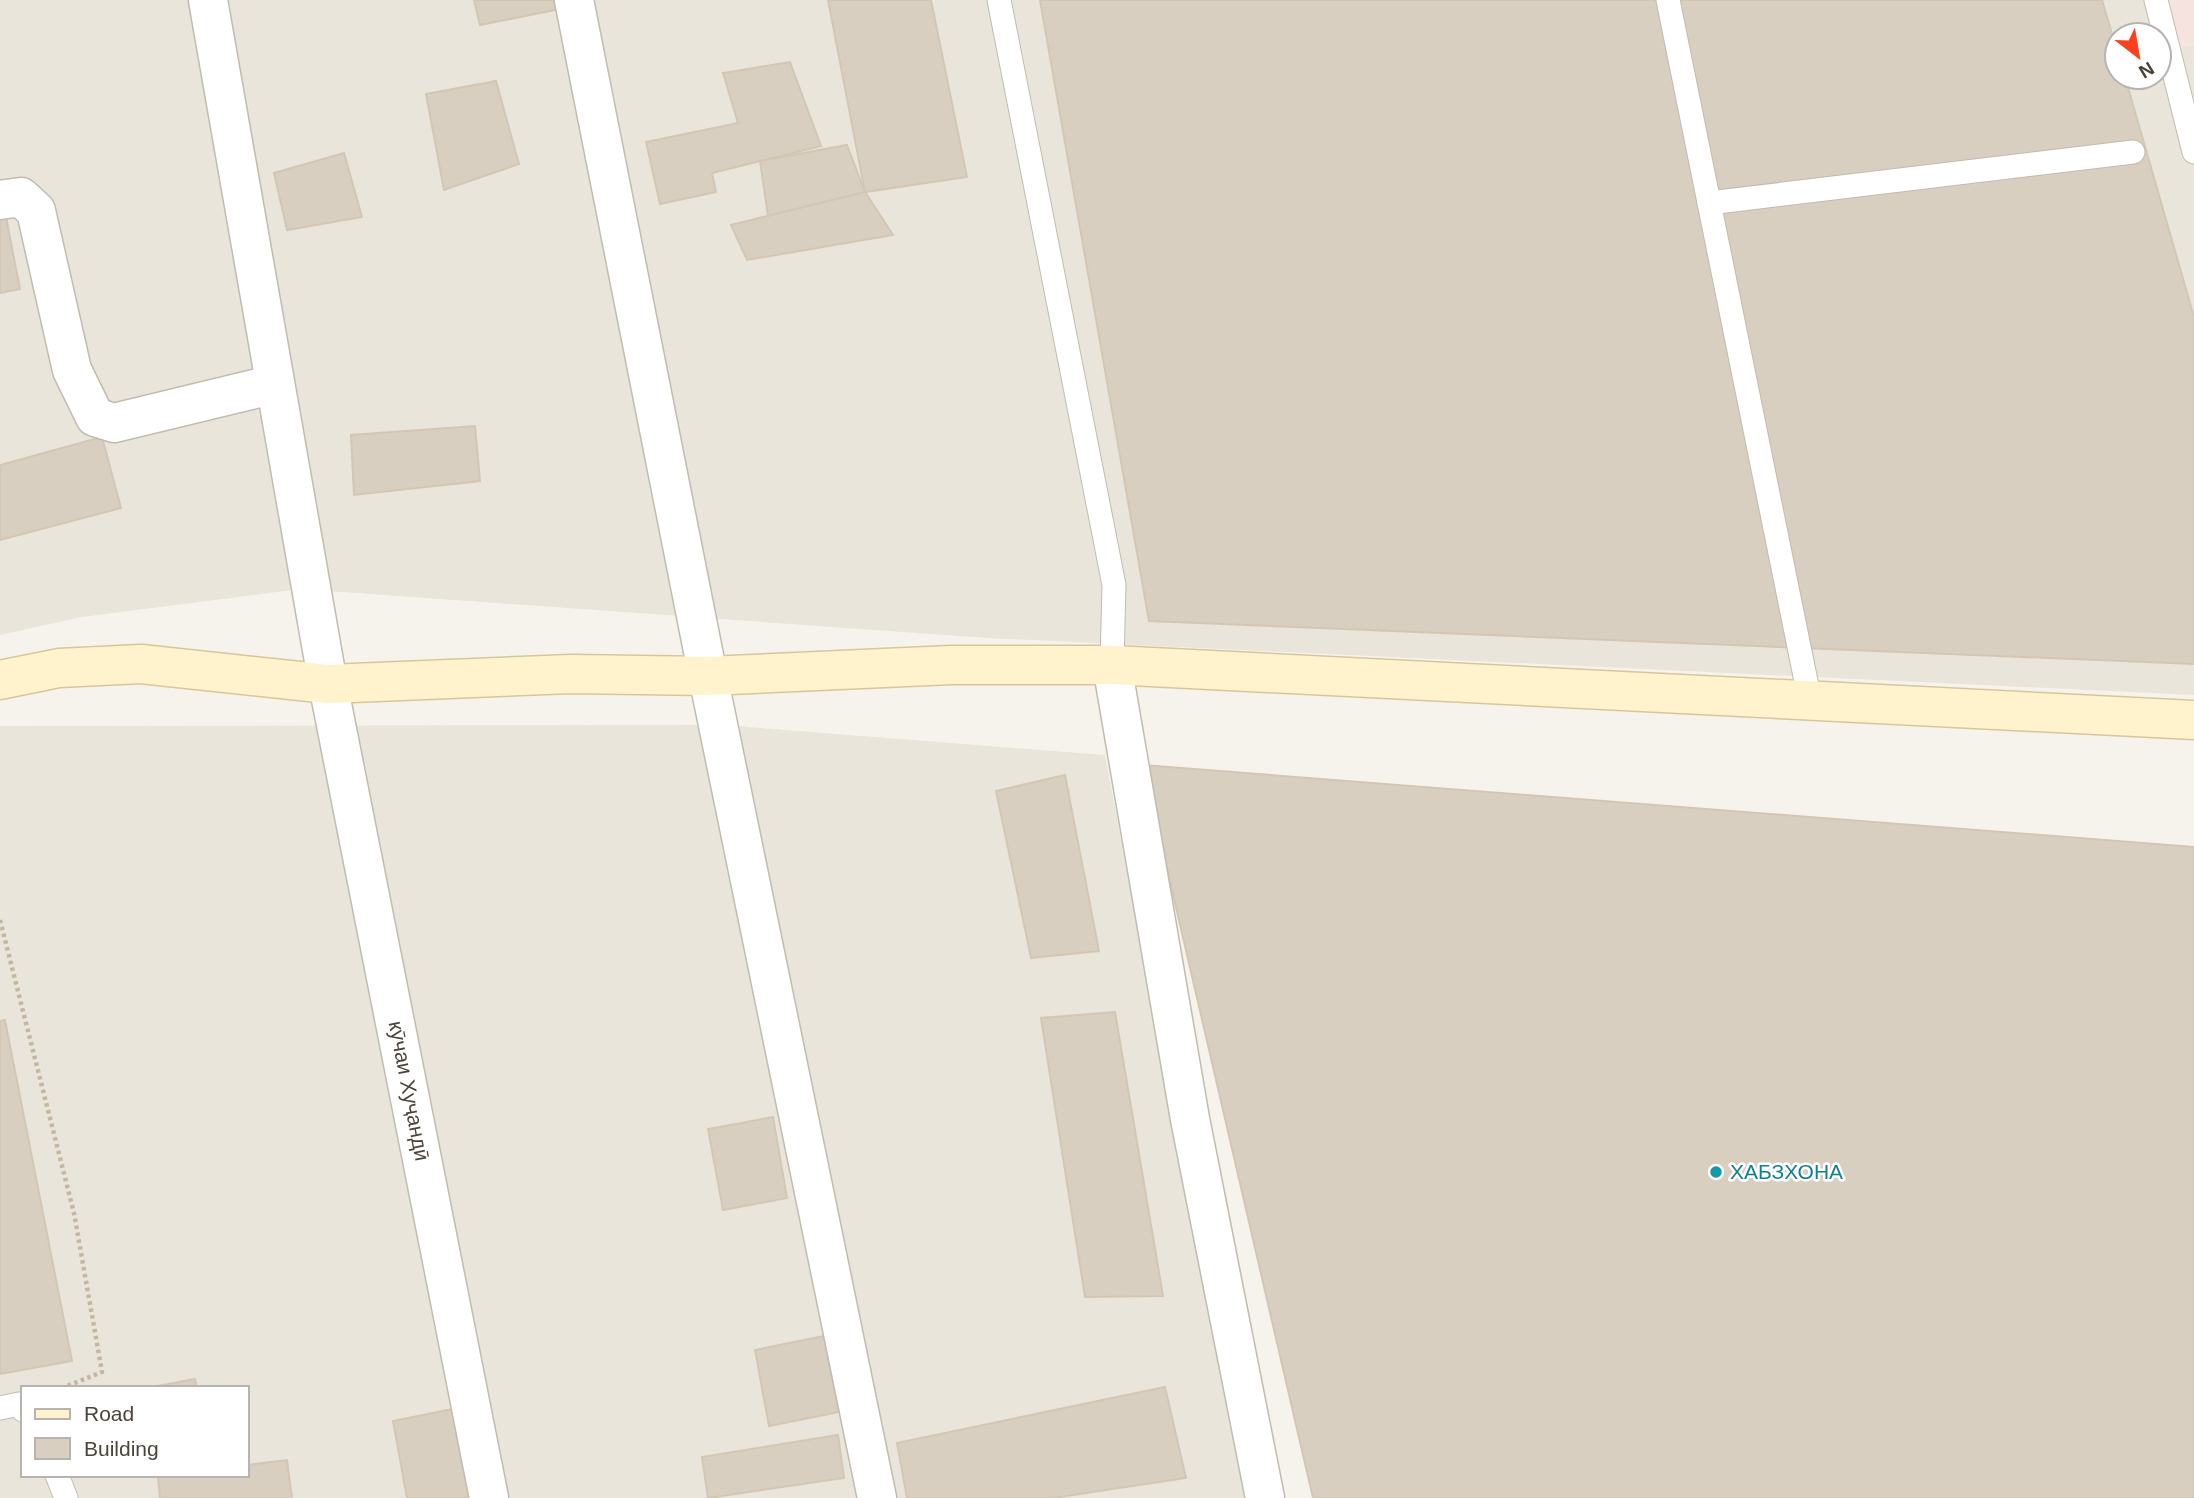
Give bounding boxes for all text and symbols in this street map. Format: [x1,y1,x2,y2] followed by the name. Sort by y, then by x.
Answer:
[2103,21,2173,91] north arrow
[2135,58,2158,83] text: N
[385,1019,434,1163] street label: кӯчаи Хуҷандӣ
[1730,1160,1843,1183] place label: ХАБЗХОНА
[1708,1164,1724,1180] marker: ХАБЗХОНА
[21,1386,248,1477] legend
[84,1402,134,1425] text: Road
[84,1437,159,1460] text: Building

